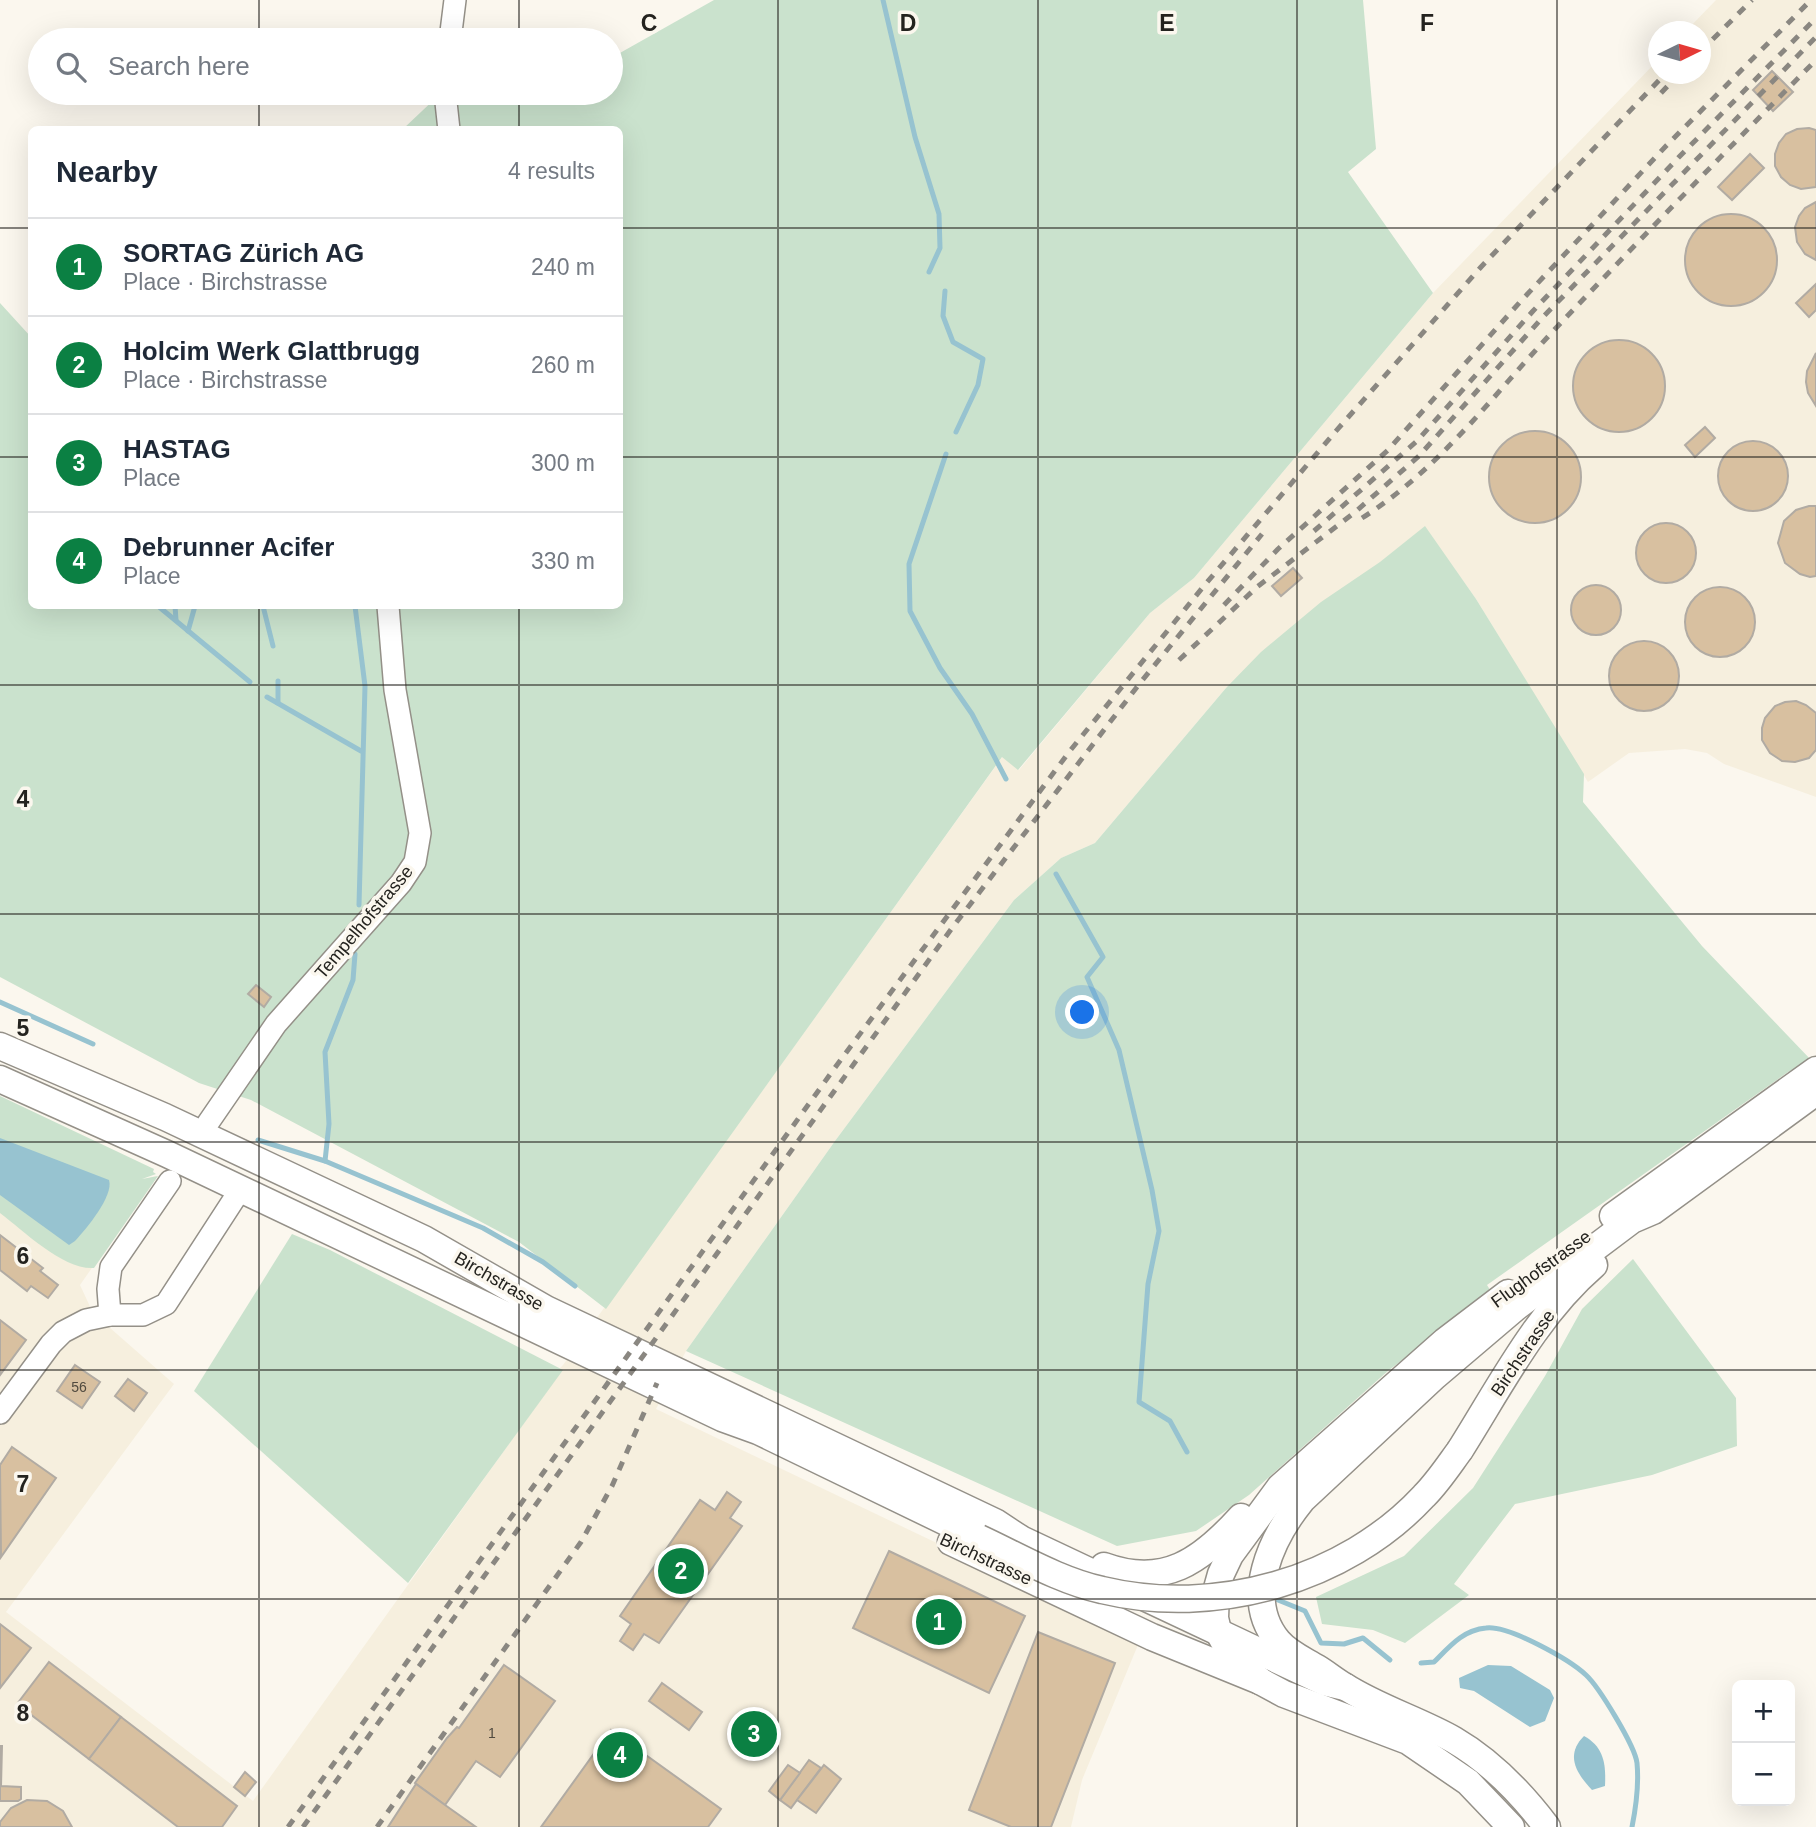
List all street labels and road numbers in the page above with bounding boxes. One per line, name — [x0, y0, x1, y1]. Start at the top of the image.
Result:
street label: Tempelhofstrasse — [311, 862, 417, 982]
street label: Flughofstrasse — [1487, 1226, 1595, 1312]
street label: Birchstrasse — [451, 1248, 547, 1314]
street label: Birchstrasse — [1487, 1306, 1559, 1400]
street label: Birchstrasse — [937, 1529, 1035, 1589]

